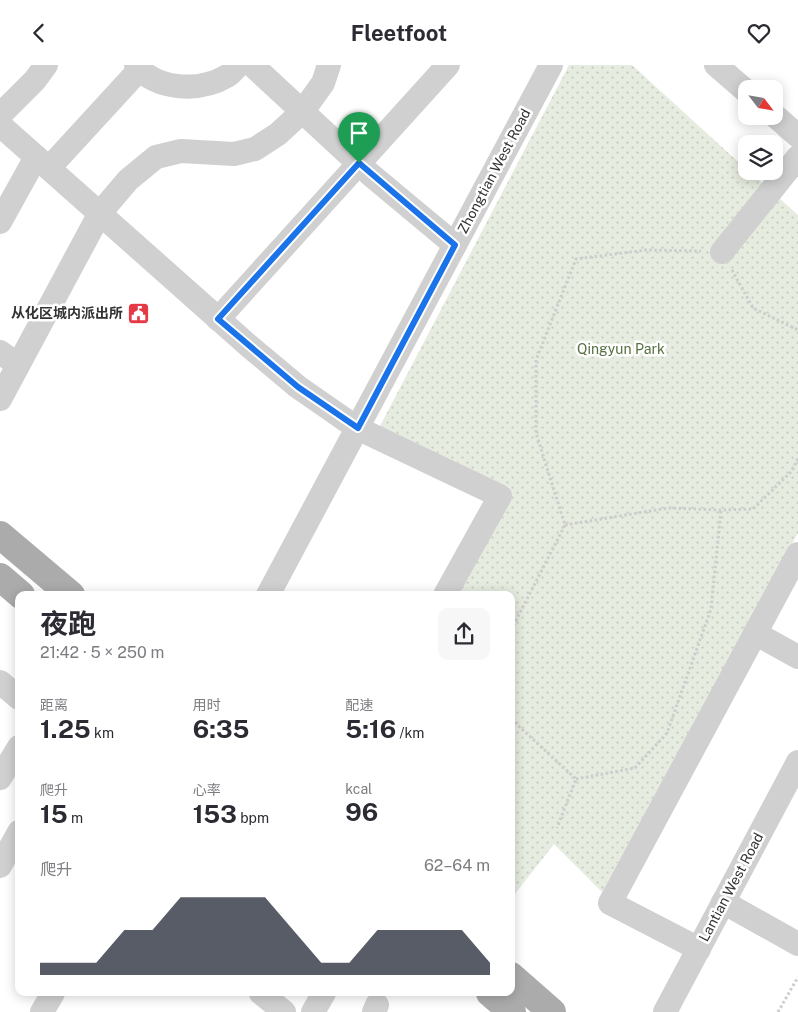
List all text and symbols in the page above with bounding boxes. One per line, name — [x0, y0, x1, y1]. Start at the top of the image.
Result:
icon: back — [25, 19, 53, 47]
icon: heart — [745, 19, 773, 47]
text: Fleetfoot — [351, 20, 447, 46]
north arrow — [738, 80, 782, 125]
map controls — [738, 80, 783, 180]
street label: Zhongtian West Road — [454, 106, 534, 236]
pin — [338, 112, 380, 163]
icon: arrive — [345, 119, 373, 147]
button: layers — [738, 135, 783, 180]
public building icon: 从化区城内派出所 — [127, 301, 151, 325]
place label: 从化区城内派出所 — [11, 305, 123, 321]
park label: Qingyun Park — [577, 341, 665, 357]
text: 夜跑 — [40, 607, 96, 640]
button: share — [438, 608, 490, 660]
text: 21:42 · 5 × 250 m — [40, 643, 164, 662]
text: 距离 — [40, 697, 68, 713]
text: 用时 — [193, 697, 221, 713]
text: 配速 — [345, 697, 373, 713]
text: 1.25 — [40, 714, 91, 744]
text: 6:35 — [193, 714, 249, 744]
text: 5:16 — [345, 714, 396, 744]
text: km — [91, 725, 114, 741]
text: /km — [396, 725, 424, 741]
text: kcal — [345, 781, 372, 797]
text: 爬升 — [40, 782, 68, 798]
text: 心率 — [193, 782, 221, 798]
text: 96 — [345, 797, 378, 827]
text: 15 — [40, 799, 68, 829]
text: 153 — [193, 799, 237, 829]
text: m — [68, 810, 83, 826]
text: bpm — [237, 810, 269, 826]
street label: Lantian West Road — [696, 830, 766, 944]
text: 62–64 m — [424, 856, 490, 875]
text: 爬升 — [40, 860, 72, 879]

